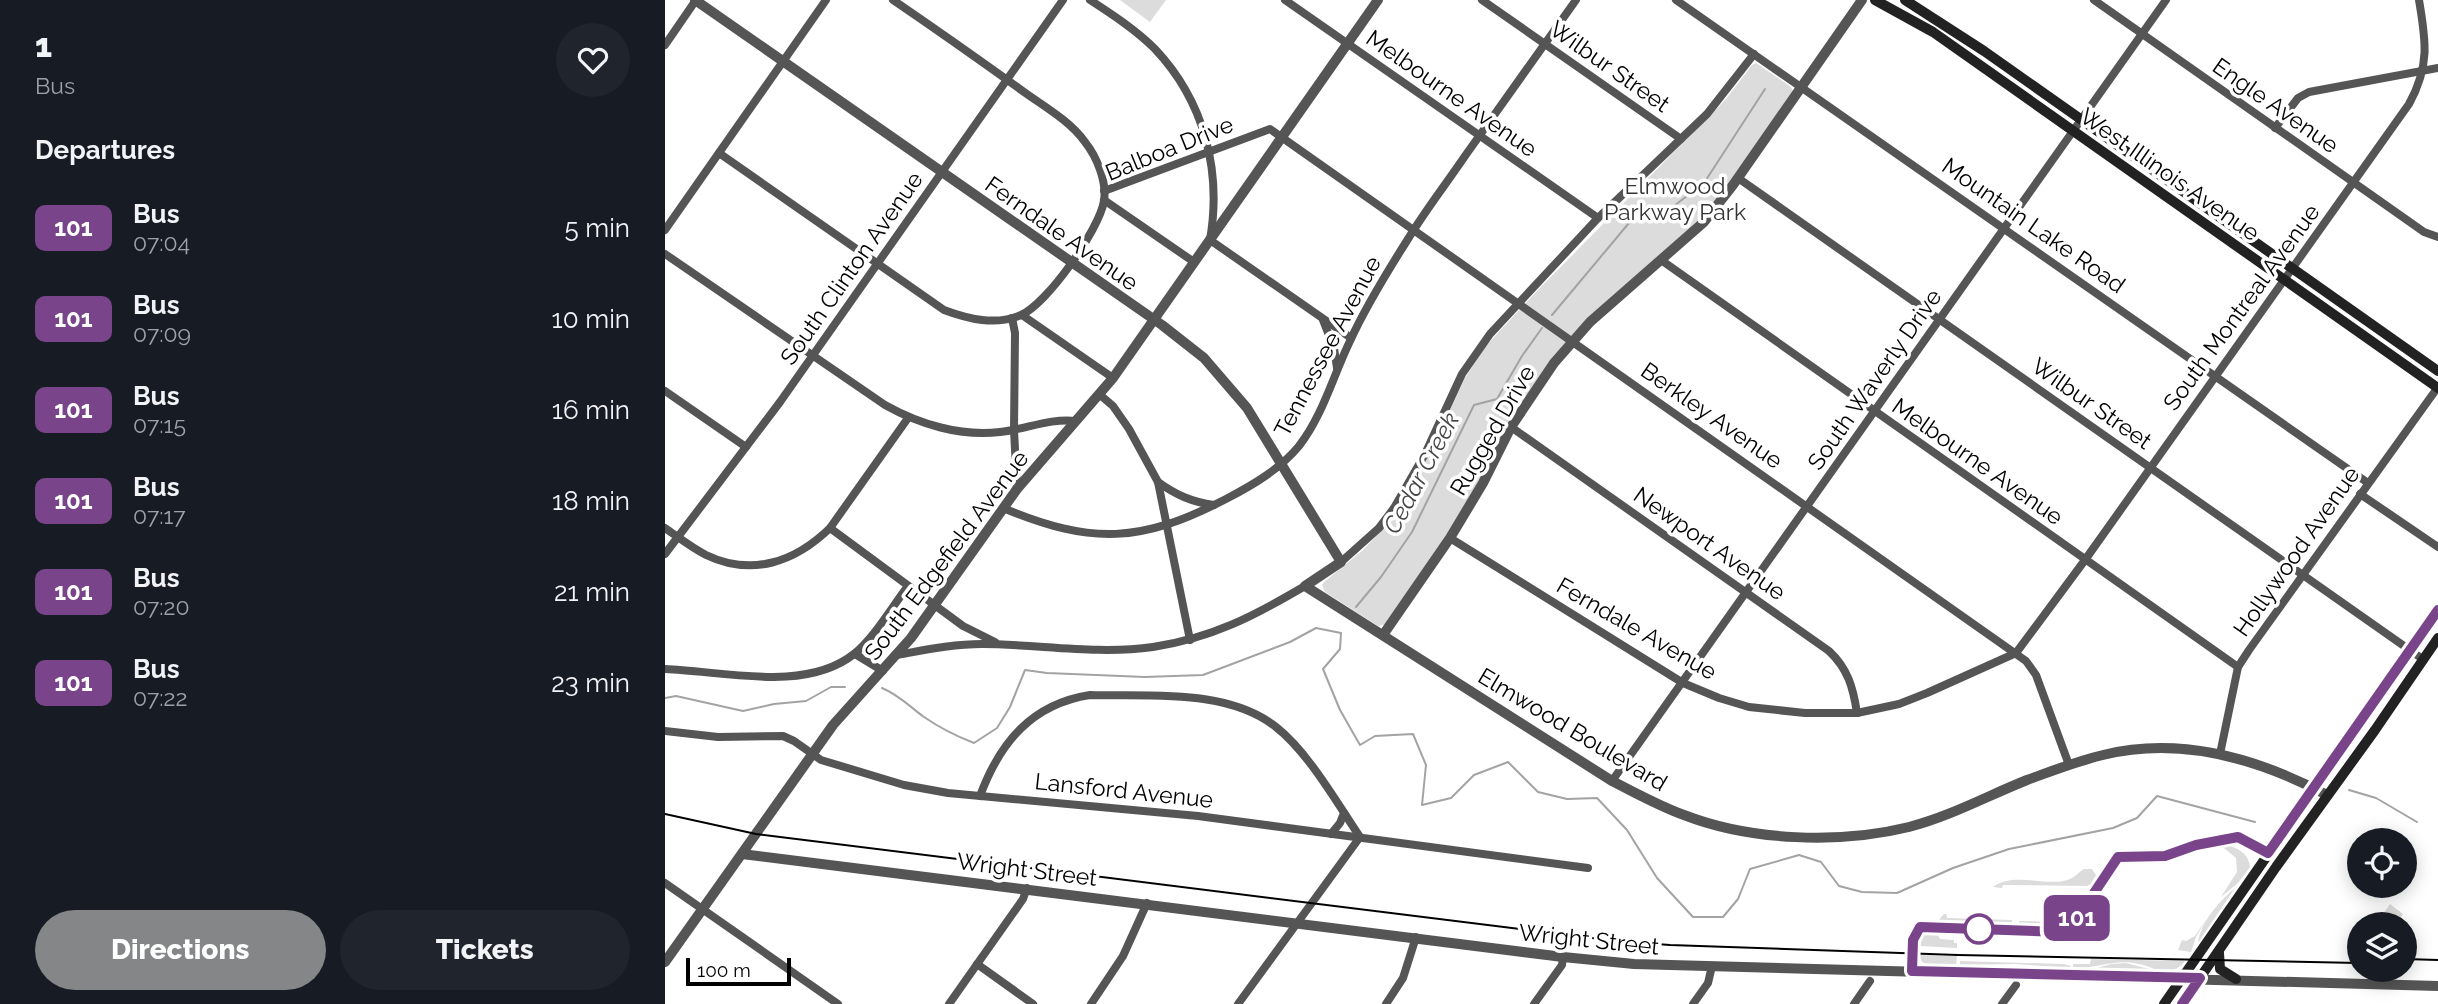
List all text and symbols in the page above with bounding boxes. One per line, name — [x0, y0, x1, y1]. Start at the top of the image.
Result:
street label: Wilbur Street — [1545, 15, 1675, 117]
button: heart — [556, 23, 630, 97]
street label: Melbourne Avenue — [1361, 24, 1543, 162]
text: 1 — [35, 26, 52, 65]
street label: Engle Avenue — [2208, 52, 2344, 158]
text: Bus — [35, 72, 75, 99]
street label: West Illinois Avenue — [2075, 102, 2265, 246]
street label: Balboa Drive — [1101, 110, 1237, 186]
text: Departures — [35, 135, 175, 165]
street label: Mountain Lake Road — [1937, 152, 2131, 298]
street label: South Clinton Avenue — [774, 166, 928, 370]
street label: Ferndale Avenue — [980, 170, 1144, 296]
park label: Elmwood Parkway Park — [1604, 172, 1746, 225]
text: Bus — [133, 199, 180, 229]
street label: South Montreal Avenue — [2157, 199, 2325, 415]
text: 101 — [54, 213, 93, 242]
text: 5 min — [564, 213, 630, 243]
text: 07:04 — [133, 229, 190, 256]
street label: Tennessee Avenue — [1268, 251, 1386, 441]
street label: South Waverly Drive — [1801, 283, 1947, 475]
text: Bus — [133, 290, 180, 320]
text: 101 — [54, 304, 93, 333]
text: 10 min — [552, 304, 630, 334]
text: 07:09 — [133, 320, 191, 347]
street label: Wilbur Street — [2027, 352, 2157, 454]
street label: Berkley Avenue — [1636, 356, 1788, 474]
street label: Rugged Drive — [1444, 360, 1540, 500]
text: Bus — [133, 381, 180, 411]
street label: Melbourne Avenue — [1887, 392, 2069, 530]
text: 101 — [54, 395, 93, 424]
text: 16 min — [552, 395, 630, 425]
water label: Cedar Creek — [1377, 407, 1465, 539]
text: 07:15 — [133, 411, 186, 438]
street label: South Edgefield Avenue — [858, 445, 1034, 665]
street label: Hollywood Avenue — [2227, 461, 2365, 641]
text: Bus — [133, 472, 180, 502]
street label: Newport Avenue — [1629, 481, 1791, 605]
text: 101 — [54, 486, 93, 515]
text: 18 min — [552, 486, 630, 516]
text: 07:17 — [133, 502, 186, 529]
text: Bus — [133, 563, 180, 593]
street label: Ferndale Avenue — [1552, 571, 1722, 685]
text: 101 — [54, 577, 93, 606]
text: 21 min — [554, 577, 630, 607]
text: 07:20 — [133, 593, 190, 620]
text: Bus — [133, 654, 180, 684]
street label: Elmwood Boulevard — [1474, 662, 1672, 796]
text: 101 — [54, 668, 93, 697]
text: 23 min — [551, 668, 630, 698]
text: 07:22 — [133, 684, 188, 711]
street label: Lansford Avenue — [1033, 767, 1215, 813]
map controls — [2347, 828, 2417, 982]
button: locate — [2347, 828, 2417, 898]
street label: Wright Street — [955, 847, 1099, 891]
line badge: 101 — [2037, 895, 2117, 941]
text: 101 — [2058, 903, 2096, 932]
button: Directions — [35, 910, 326, 990]
button: Tickets — [340, 910, 630, 990]
button: layers — [2347, 912, 2417, 982]
unlabelled marker — [1964, 914, 1994, 944]
street label: Wright Street — [1517, 918, 1661, 960]
scale bar — [686, 955, 791, 987]
text: 100 m — [697, 959, 751, 981]

